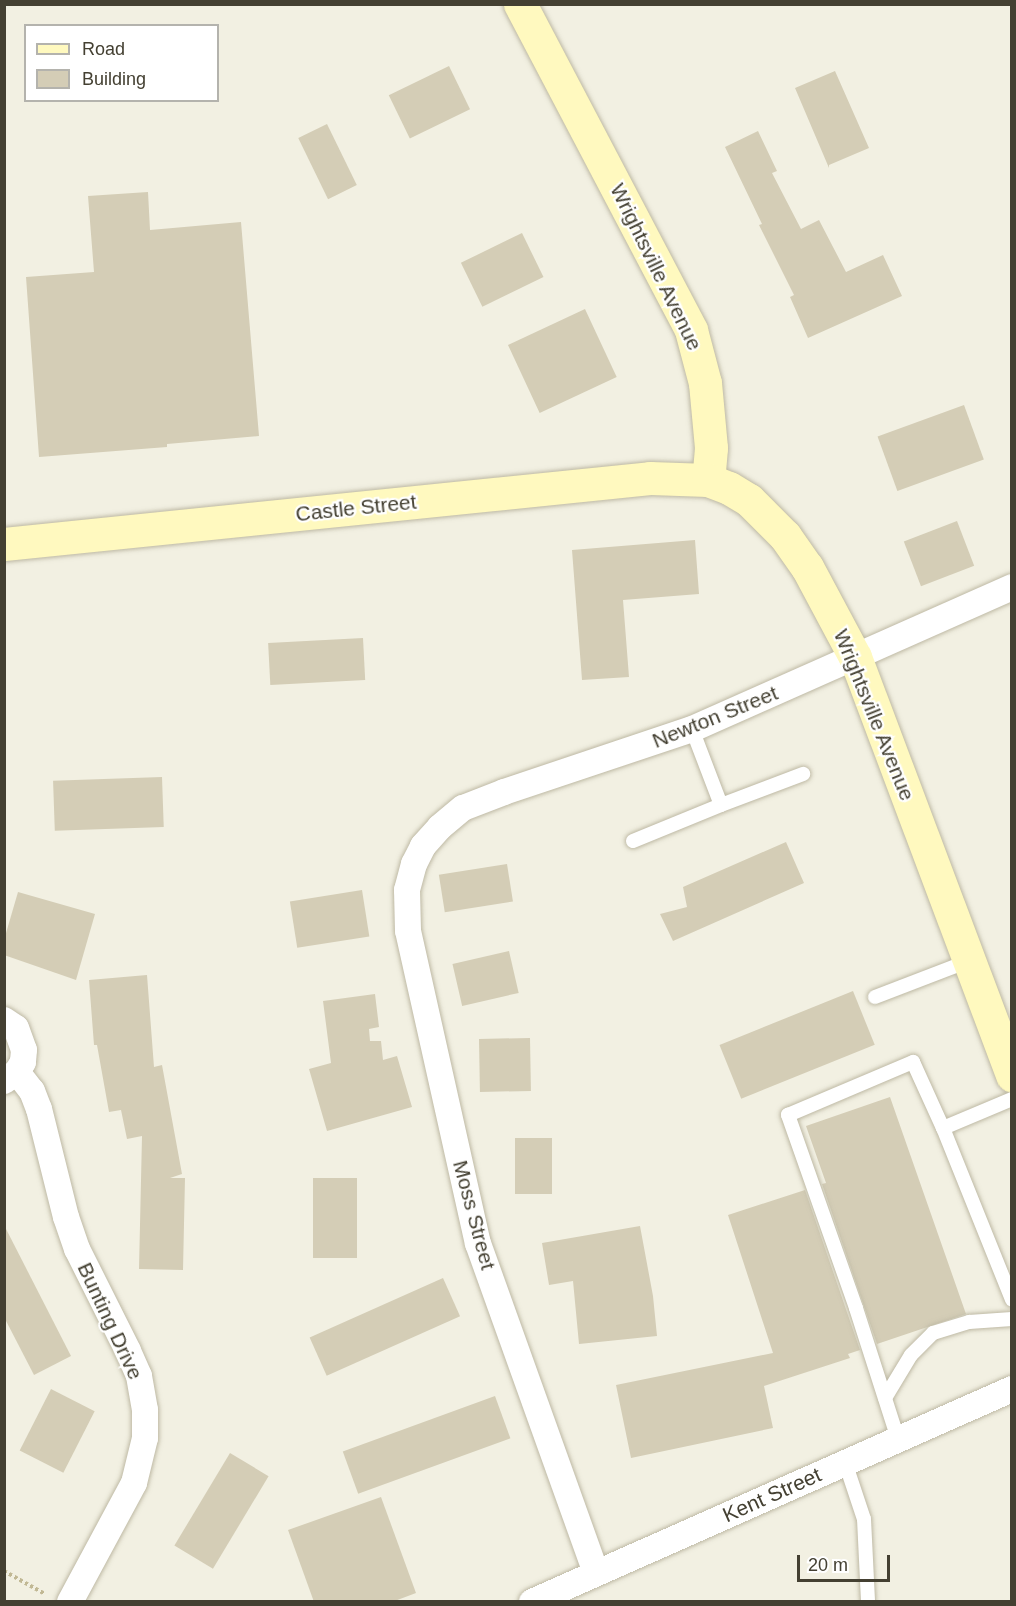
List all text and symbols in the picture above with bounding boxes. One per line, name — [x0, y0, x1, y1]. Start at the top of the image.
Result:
legend — [24, 24, 219, 102]
text: Road — [82, 39, 125, 59]
text: Building — [82, 69, 146, 89]
street label: Wrightsville Avenue — [604, 179, 708, 355]
street label: Castle Street — [294, 489, 418, 527]
street label: Wrightsville Avenue — [828, 625, 920, 805]
street label: Newton Street — [649, 680, 781, 754]
street label: Moss Street — [447, 1158, 501, 1272]
street label: Bunting Drive — [72, 1259, 148, 1383]
street label: Kent Street — [719, 1462, 825, 1528]
scale bar — [800, 1543, 893, 1581]
text: 20 m — [808, 1555, 848, 1575]

